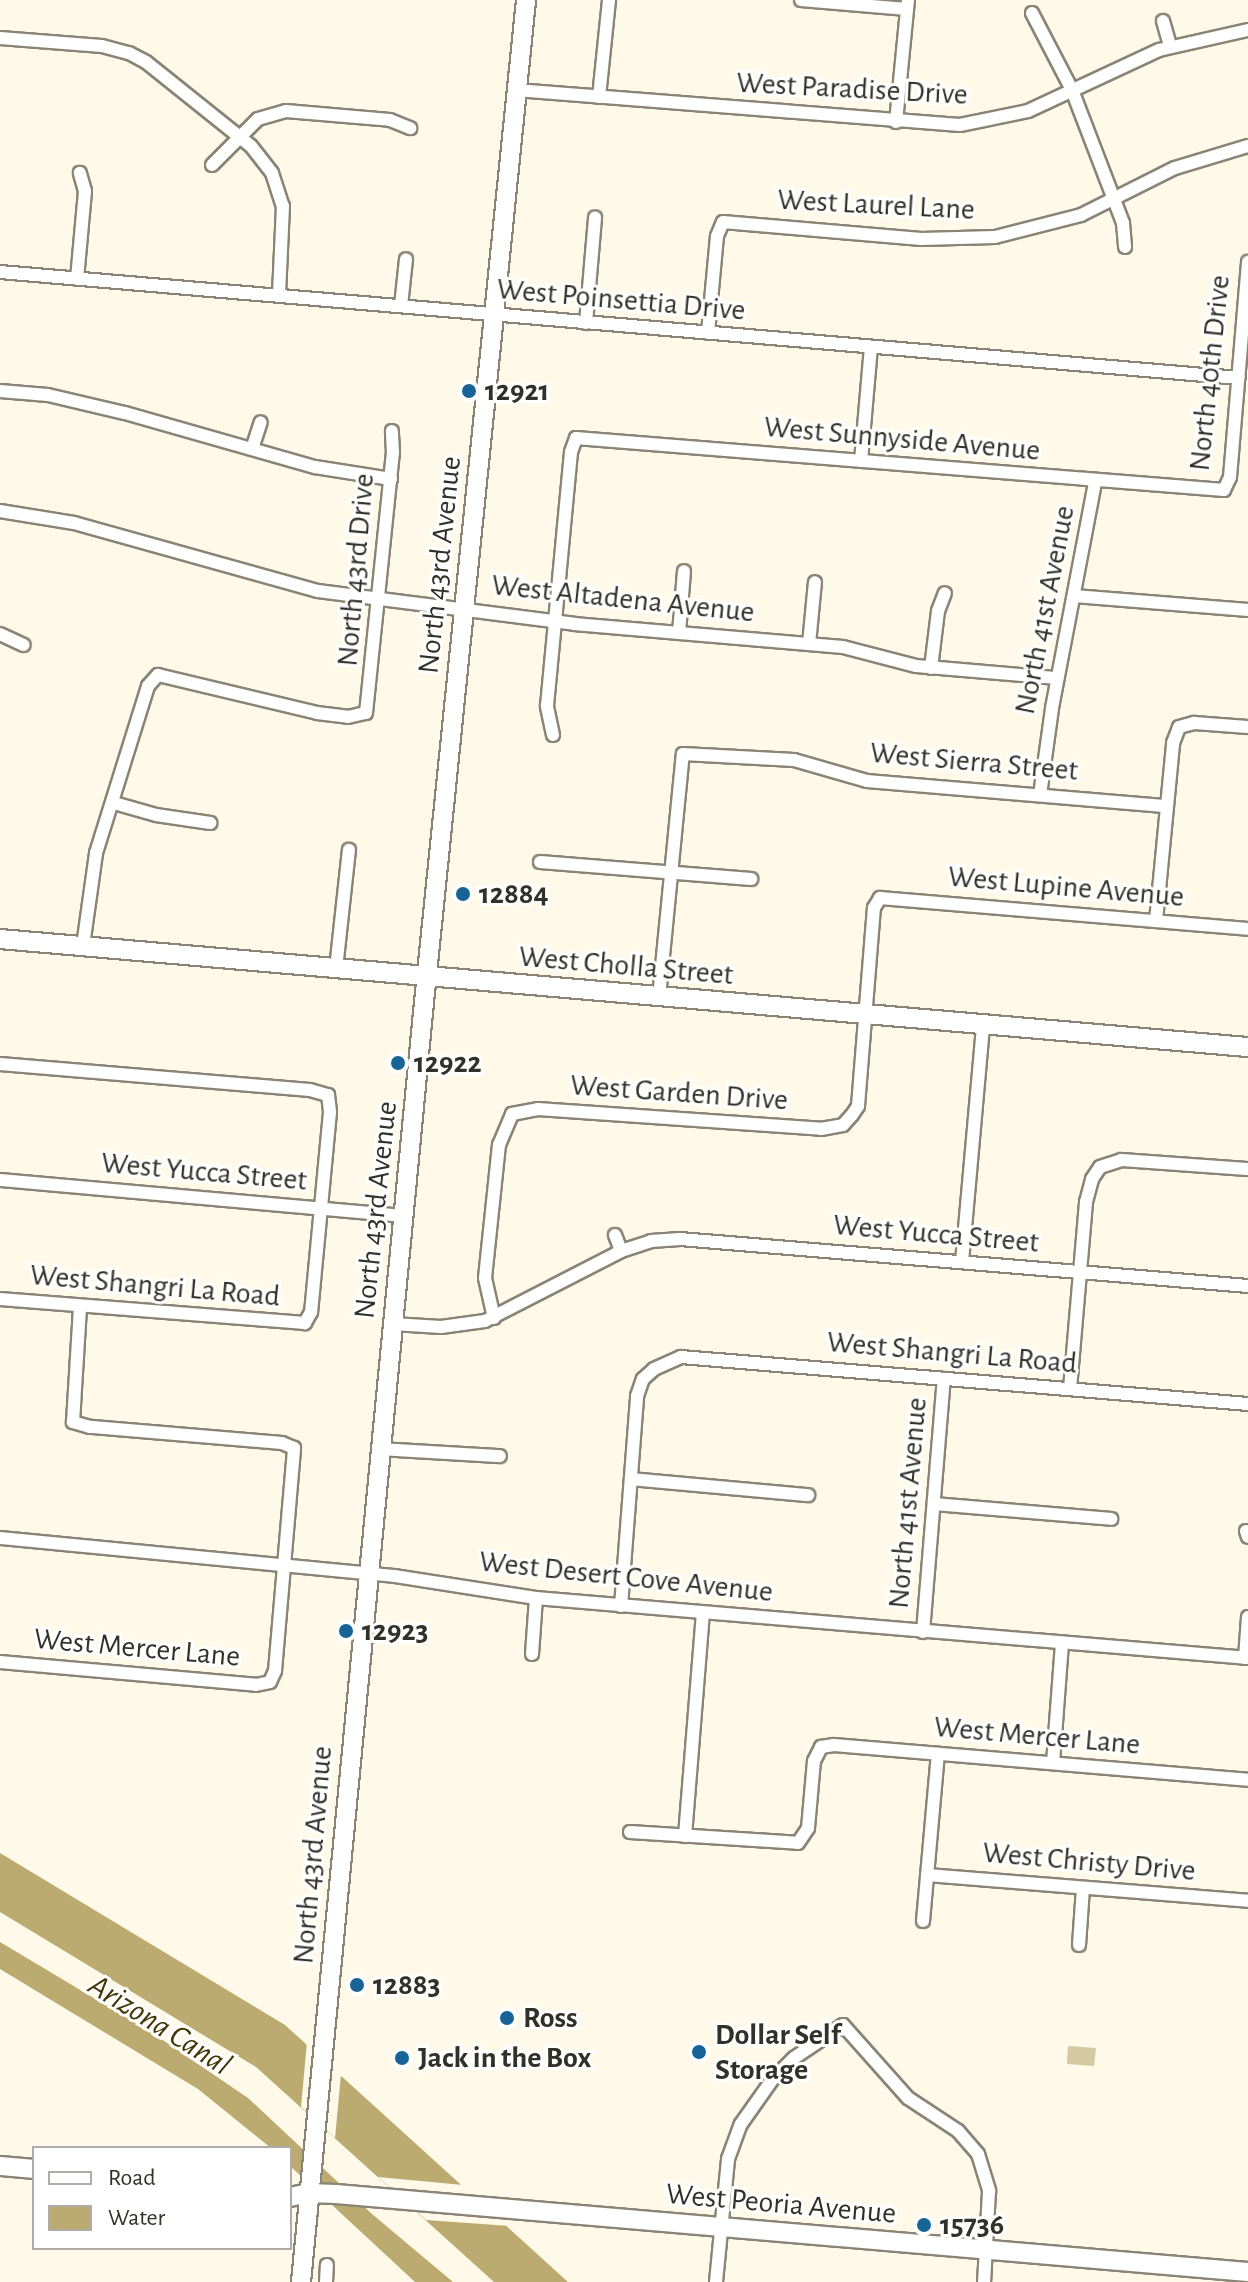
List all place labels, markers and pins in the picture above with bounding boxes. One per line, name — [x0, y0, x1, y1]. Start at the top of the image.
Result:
place label: 12921 — [485, 373, 549, 409]
marker: 12921 — [460, 382, 478, 400]
place label: 12884 — [479, 876, 549, 912]
marker: 12884 — [454, 885, 472, 903]
place label: 12922 — [414, 1045, 482, 1081]
marker: 12922 — [389, 1054, 407, 1072]
place label: 12923 — [362, 1613, 428, 1649]
marker: 12923 — [337, 1622, 355, 1640]
place label: 12883 — [373, 1967, 440, 2003]
marker: 12883 — [348, 1976, 366, 1994]
place label: Ross — [523, 2000, 578, 2036]
marker: Ross — [498, 2009, 516, 2027]
place label: Dollar Self Storage — [715, 2017, 841, 2088]
place label: Jack in the Box — [418, 2040, 591, 2076]
marker: Dollar Self Storage — [690, 2043, 708, 2061]
marker: Jack in the Box — [393, 2049, 411, 2067]
place label: 15736 — [940, 2207, 1004, 2243]
marker: 15736 — [915, 2216, 933, 2234]

